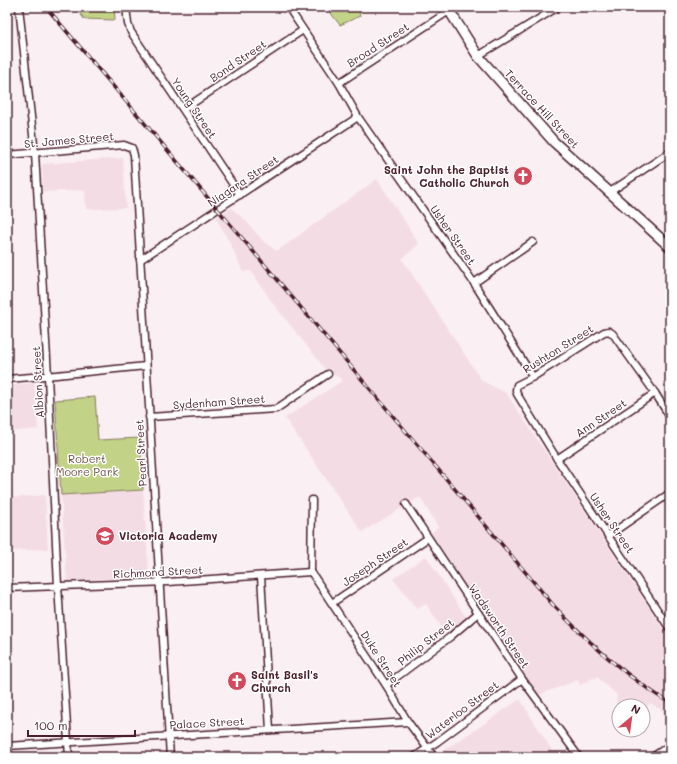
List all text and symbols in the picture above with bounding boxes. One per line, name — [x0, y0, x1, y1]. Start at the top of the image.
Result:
street label: Broad Street — [344, 19, 412, 70]
street label: Bond Street — [207, 36, 269, 85]
street label: Terrace Hill Street — [502, 66, 583, 152]
street label: Young Street — [168, 74, 220, 141]
street label: St. James Street — [23, 128, 115, 151]
street label: Niagara Street — [204, 151, 281, 210]
place label: Saint John the Baptist Catholic Church — [384, 162, 509, 190]
church icon: Saint John the Baptist Catholic Church — [512, 165, 534, 187]
street label: Usher Street — [427, 202, 480, 268]
street label: Rushton Street — [520, 321, 596, 376]
street label: Albion Street — [28, 346, 47, 418]
street label: Sydenham Street — [172, 391, 266, 412]
street label: Ann Street — [572, 395, 629, 440]
street label: Pearl Street — [131, 419, 150, 487]
park label: Robert Moore Park — [56, 451, 118, 479]
street label: Usher Street — [587, 490, 638, 556]
school or university icon: Victoria Academy — [94, 525, 116, 547]
place label: Victoria Academy — [119, 528, 218, 543]
street label: Joseph Street — [339, 534, 411, 589]
street label: Richmond Street — [113, 562, 203, 581]
street label: Wadsworth Street — [466, 580, 533, 671]
street label: Philip Street — [394, 615, 457, 668]
street label: Duke Street — [357, 627, 405, 690]
place label: Saint Basil's Church — [251, 667, 319, 695]
church icon: Saint Basil's Church — [226, 670, 248, 692]
street label: Waterloo Street — [422, 677, 501, 742]
north arrow — [611, 698, 651, 738]
text: N — [629, 700, 643, 717]
scale bar — [28, 712, 135, 738]
street label: Palace Street — [169, 713, 245, 732]
text: 100 m — [34, 717, 68, 733]

